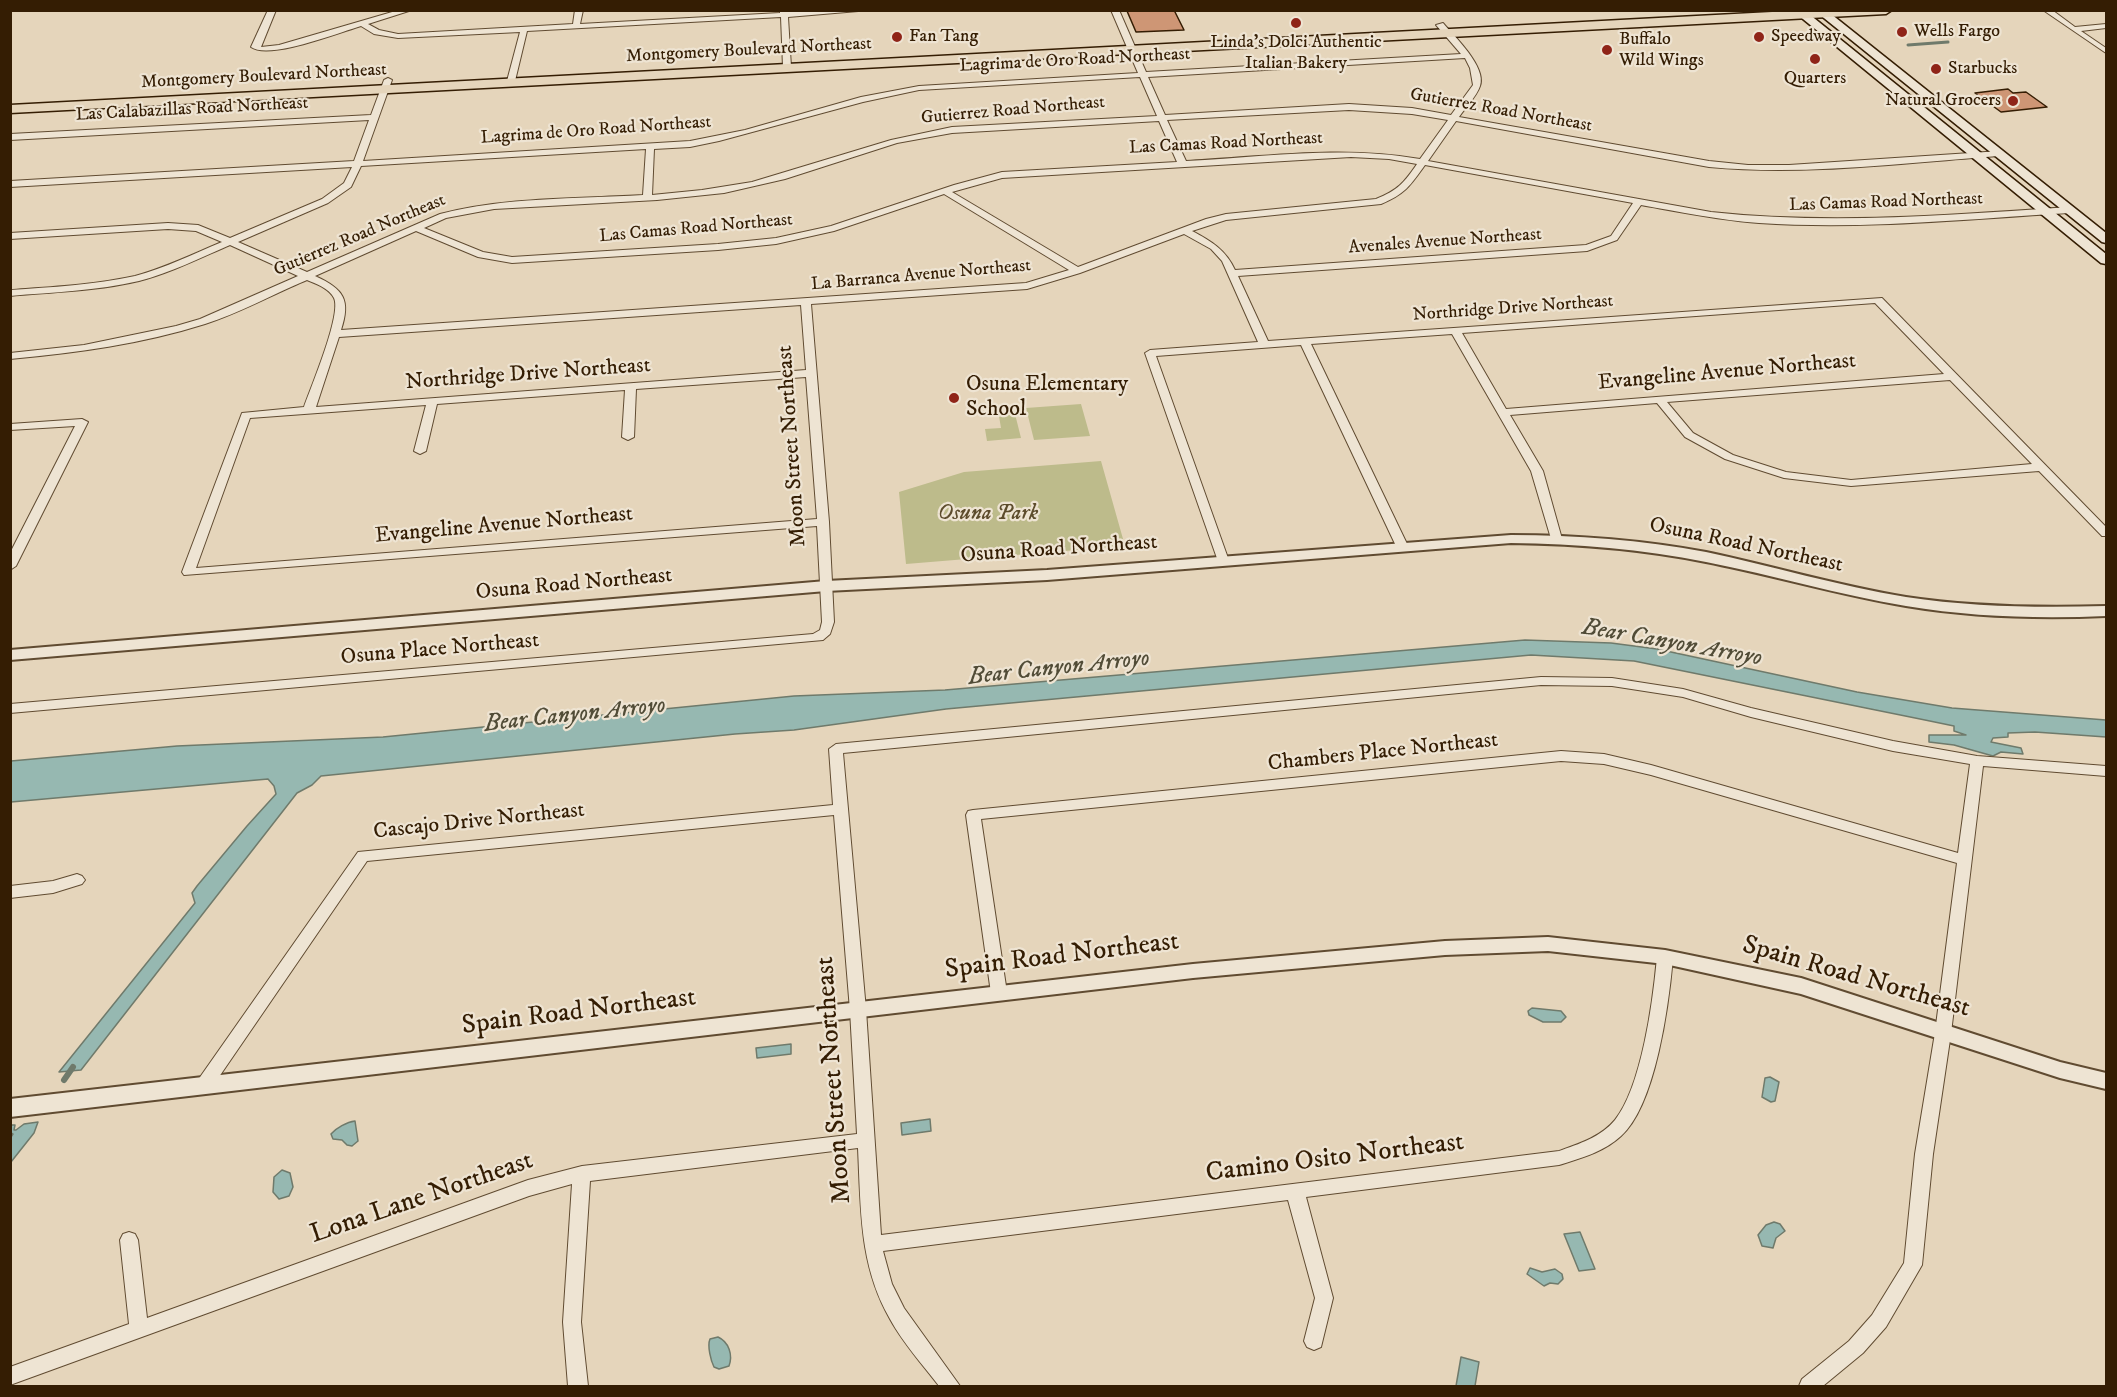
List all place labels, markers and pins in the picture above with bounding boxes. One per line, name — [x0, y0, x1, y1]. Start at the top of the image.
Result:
marker: Linda's Dolci Authentic Italian Bakery — [1289, 16, 1303, 30]
place label: Wells Fargo — [1914, 21, 2000, 43]
marker: Wells Fargo — [1895, 25, 1909, 39]
place label: Fan Tang — [909, 26, 978, 48]
place label: Speedway — [1771, 26, 1841, 48]
place label: Buffalo Wild Wings — [1619, 29, 1704, 72]
marker: Fan Tang — [890, 30, 904, 44]
marker: Speedway — [1752, 30, 1766, 44]
place label: Linda's Dolci Authentic Italian Bakery — [1210, 32, 1382, 74]
marker: Buffalo Wild Wings — [1600, 43, 1614, 57]
marker: Quarters — [1808, 52, 1822, 66]
place label: Starbucks — [1948, 58, 2017, 80]
marker: Starbucks — [1929, 62, 1943, 76]
place label: Quarters — [1784, 68, 1846, 90]
place label: Natural Grocers — [1885, 90, 2001, 112]
marker: Natural Grocers — [2006, 94, 2020, 108]
place label: Osuna Elementary School — [966, 372, 1128, 424]
marker: Osuna Elementary School — [947, 391, 961, 405]

